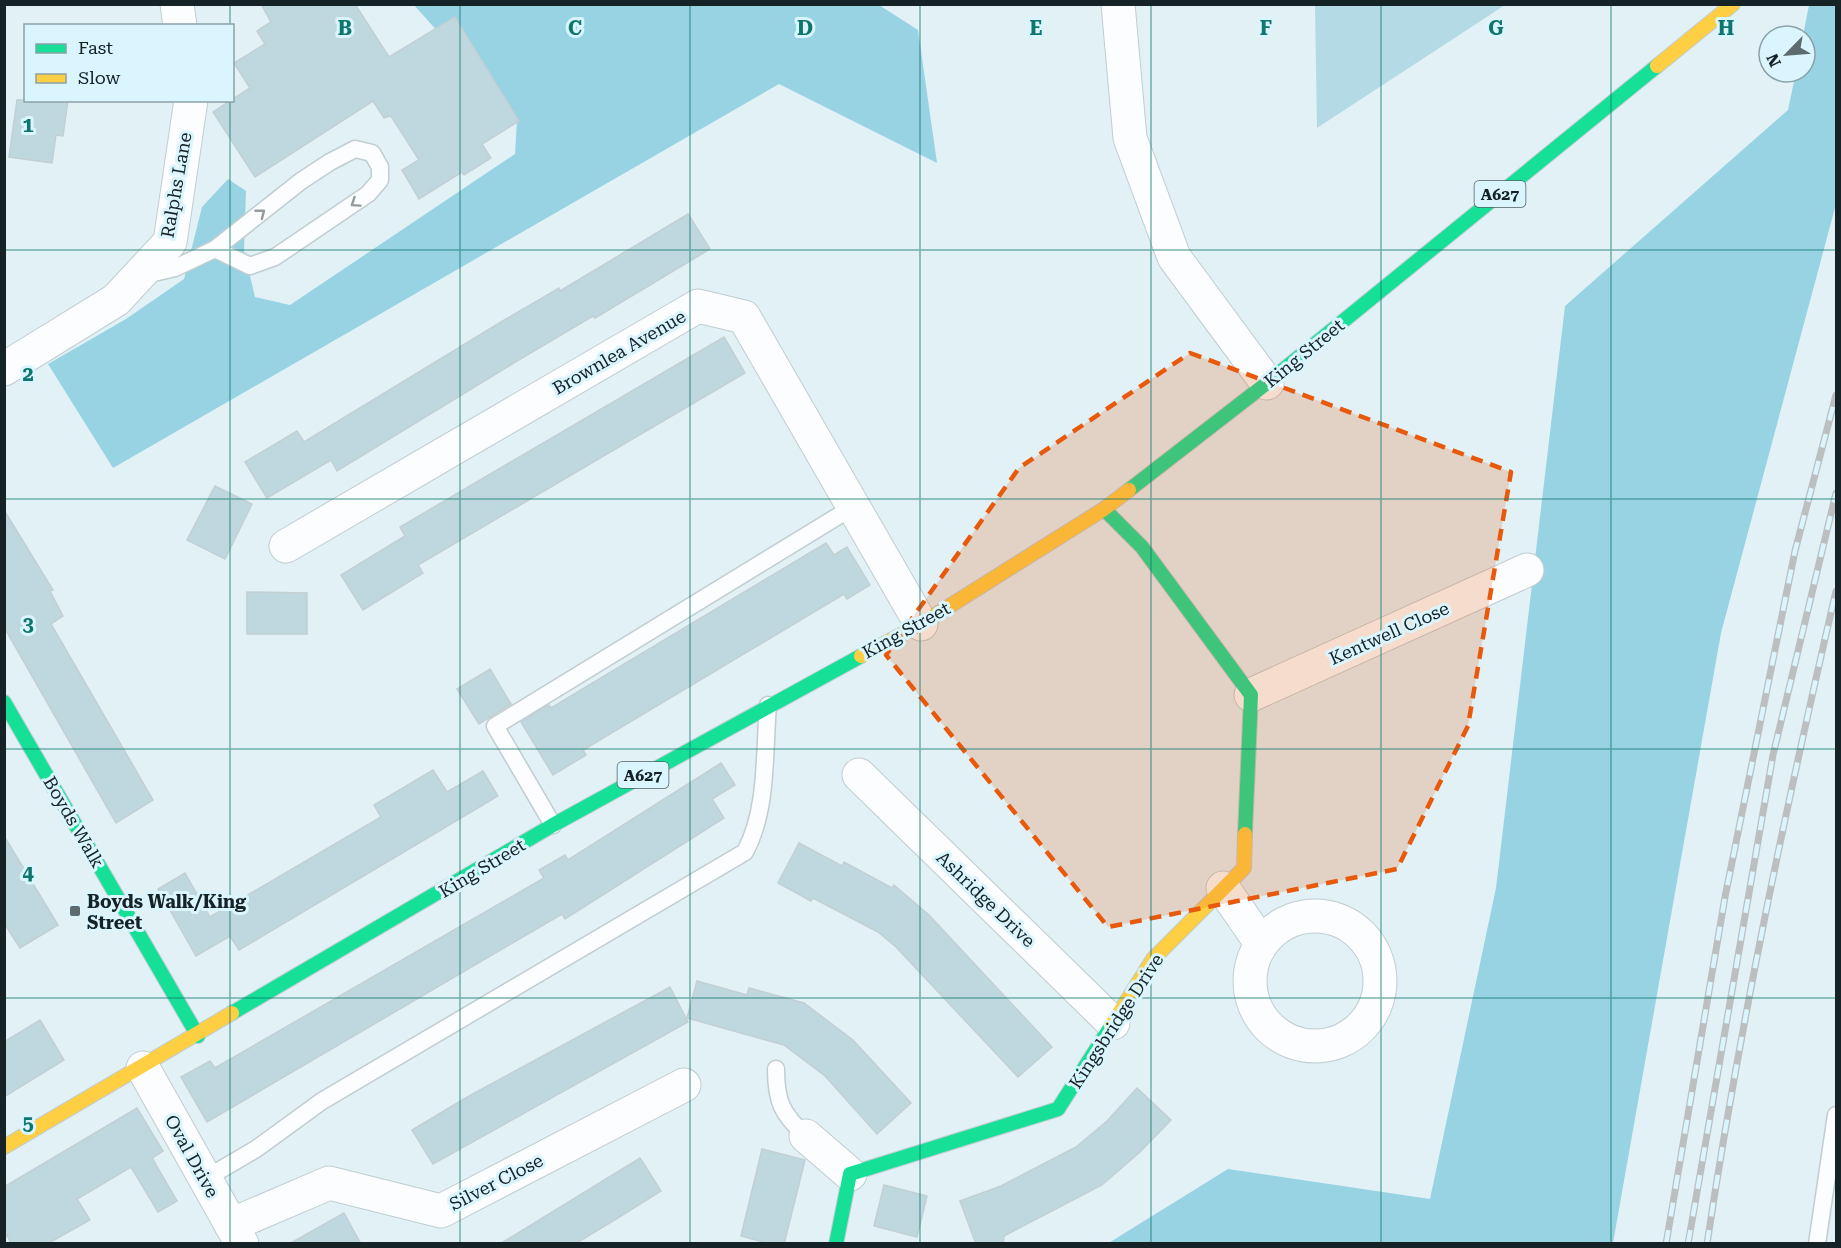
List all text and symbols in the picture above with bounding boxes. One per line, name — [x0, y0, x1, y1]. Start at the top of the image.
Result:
text: B — [338, 16, 352, 40]
text: C — [568, 16, 582, 40]
text: D — [797, 16, 813, 40]
text: E — [1030, 16, 1043, 40]
text: F — [1260, 16, 1272, 40]
text: G — [1488, 16, 1504, 40]
text: H — [1718, 16, 1734, 40]
legend — [24, 24, 234, 102]
north arrow — [1757, 24, 1817, 84]
text: Fast — [78, 37, 113, 58]
text: N — [1763, 51, 1785, 70]
text: Slow — [78, 67, 120, 88]
text: 1 — [22, 113, 34, 137]
street label: Ralphs Lane — [156, 131, 196, 239]
road number: A627 — [1474, 181, 1526, 207]
one-way arrow — [350, 196, 361, 207]
one-way arrow — [254, 209, 265, 220]
street label: Brownlea Avenue — [549, 305, 689, 399]
street label: King Street — [1260, 314, 1348, 392]
text: 2 — [22, 362, 34, 386]
street label: King Street — [859, 597, 954, 663]
street label: Kentwell Close — [1326, 597, 1452, 669]
text: 3 — [22, 612, 34, 636]
road number: A627 — [618, 762, 668, 788]
street label: Boyds Walk — [39, 773, 109, 871]
street label: King Street — [435, 834, 529, 902]
street label: Ashridge Drive — [932, 847, 1040, 951]
text: 4 — [22, 861, 34, 885]
place label: Boyds Walk/King Street — [87, 891, 247, 933]
marker: Boyds Walk/King Street — [68, 904, 82, 918]
street label: Kingsbridge Drive — [1065, 950, 1168, 1092]
text: 5 — [22, 1111, 34, 1135]
street label: Oval Drive — [161, 1111, 223, 1201]
street label: Silver Close — [446, 1149, 546, 1215]

